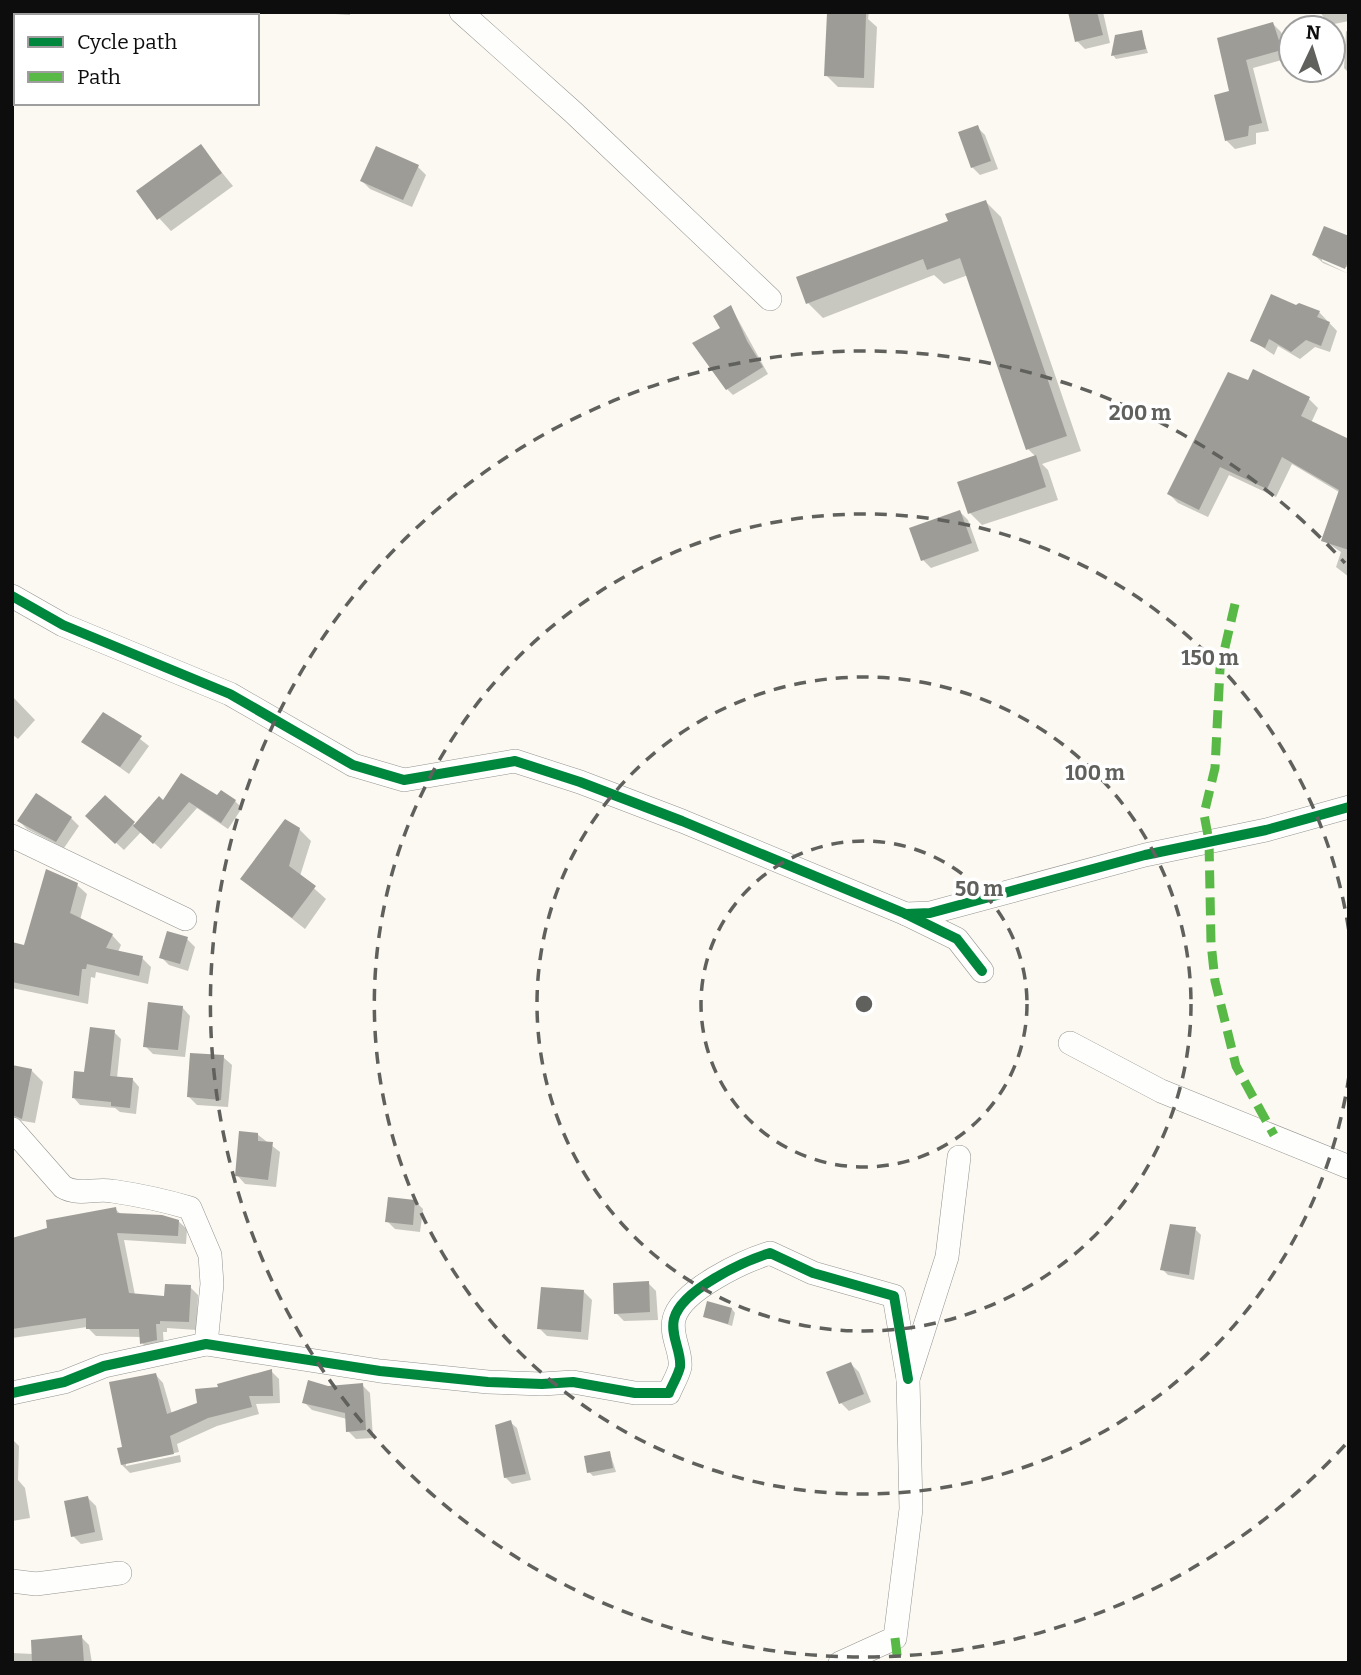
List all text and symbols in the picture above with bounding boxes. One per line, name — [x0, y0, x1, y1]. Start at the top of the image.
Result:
legend — [14, 14, 259, 105]
north arrow — [1277, 14, 1347, 84]
text: N — [1305, 21, 1322, 45]
text: Cycle path — [77, 29, 177, 55]
text: Path — [77, 64, 121, 90]
text: 200 m — [1109, 400, 1171, 426]
text: 150 m — [1181, 645, 1239, 671]
text: 100 m — [1065, 760, 1125, 786]
text: 50 m — [955, 876, 1003, 902]
centre of rings — [852, 992, 876, 1016]

